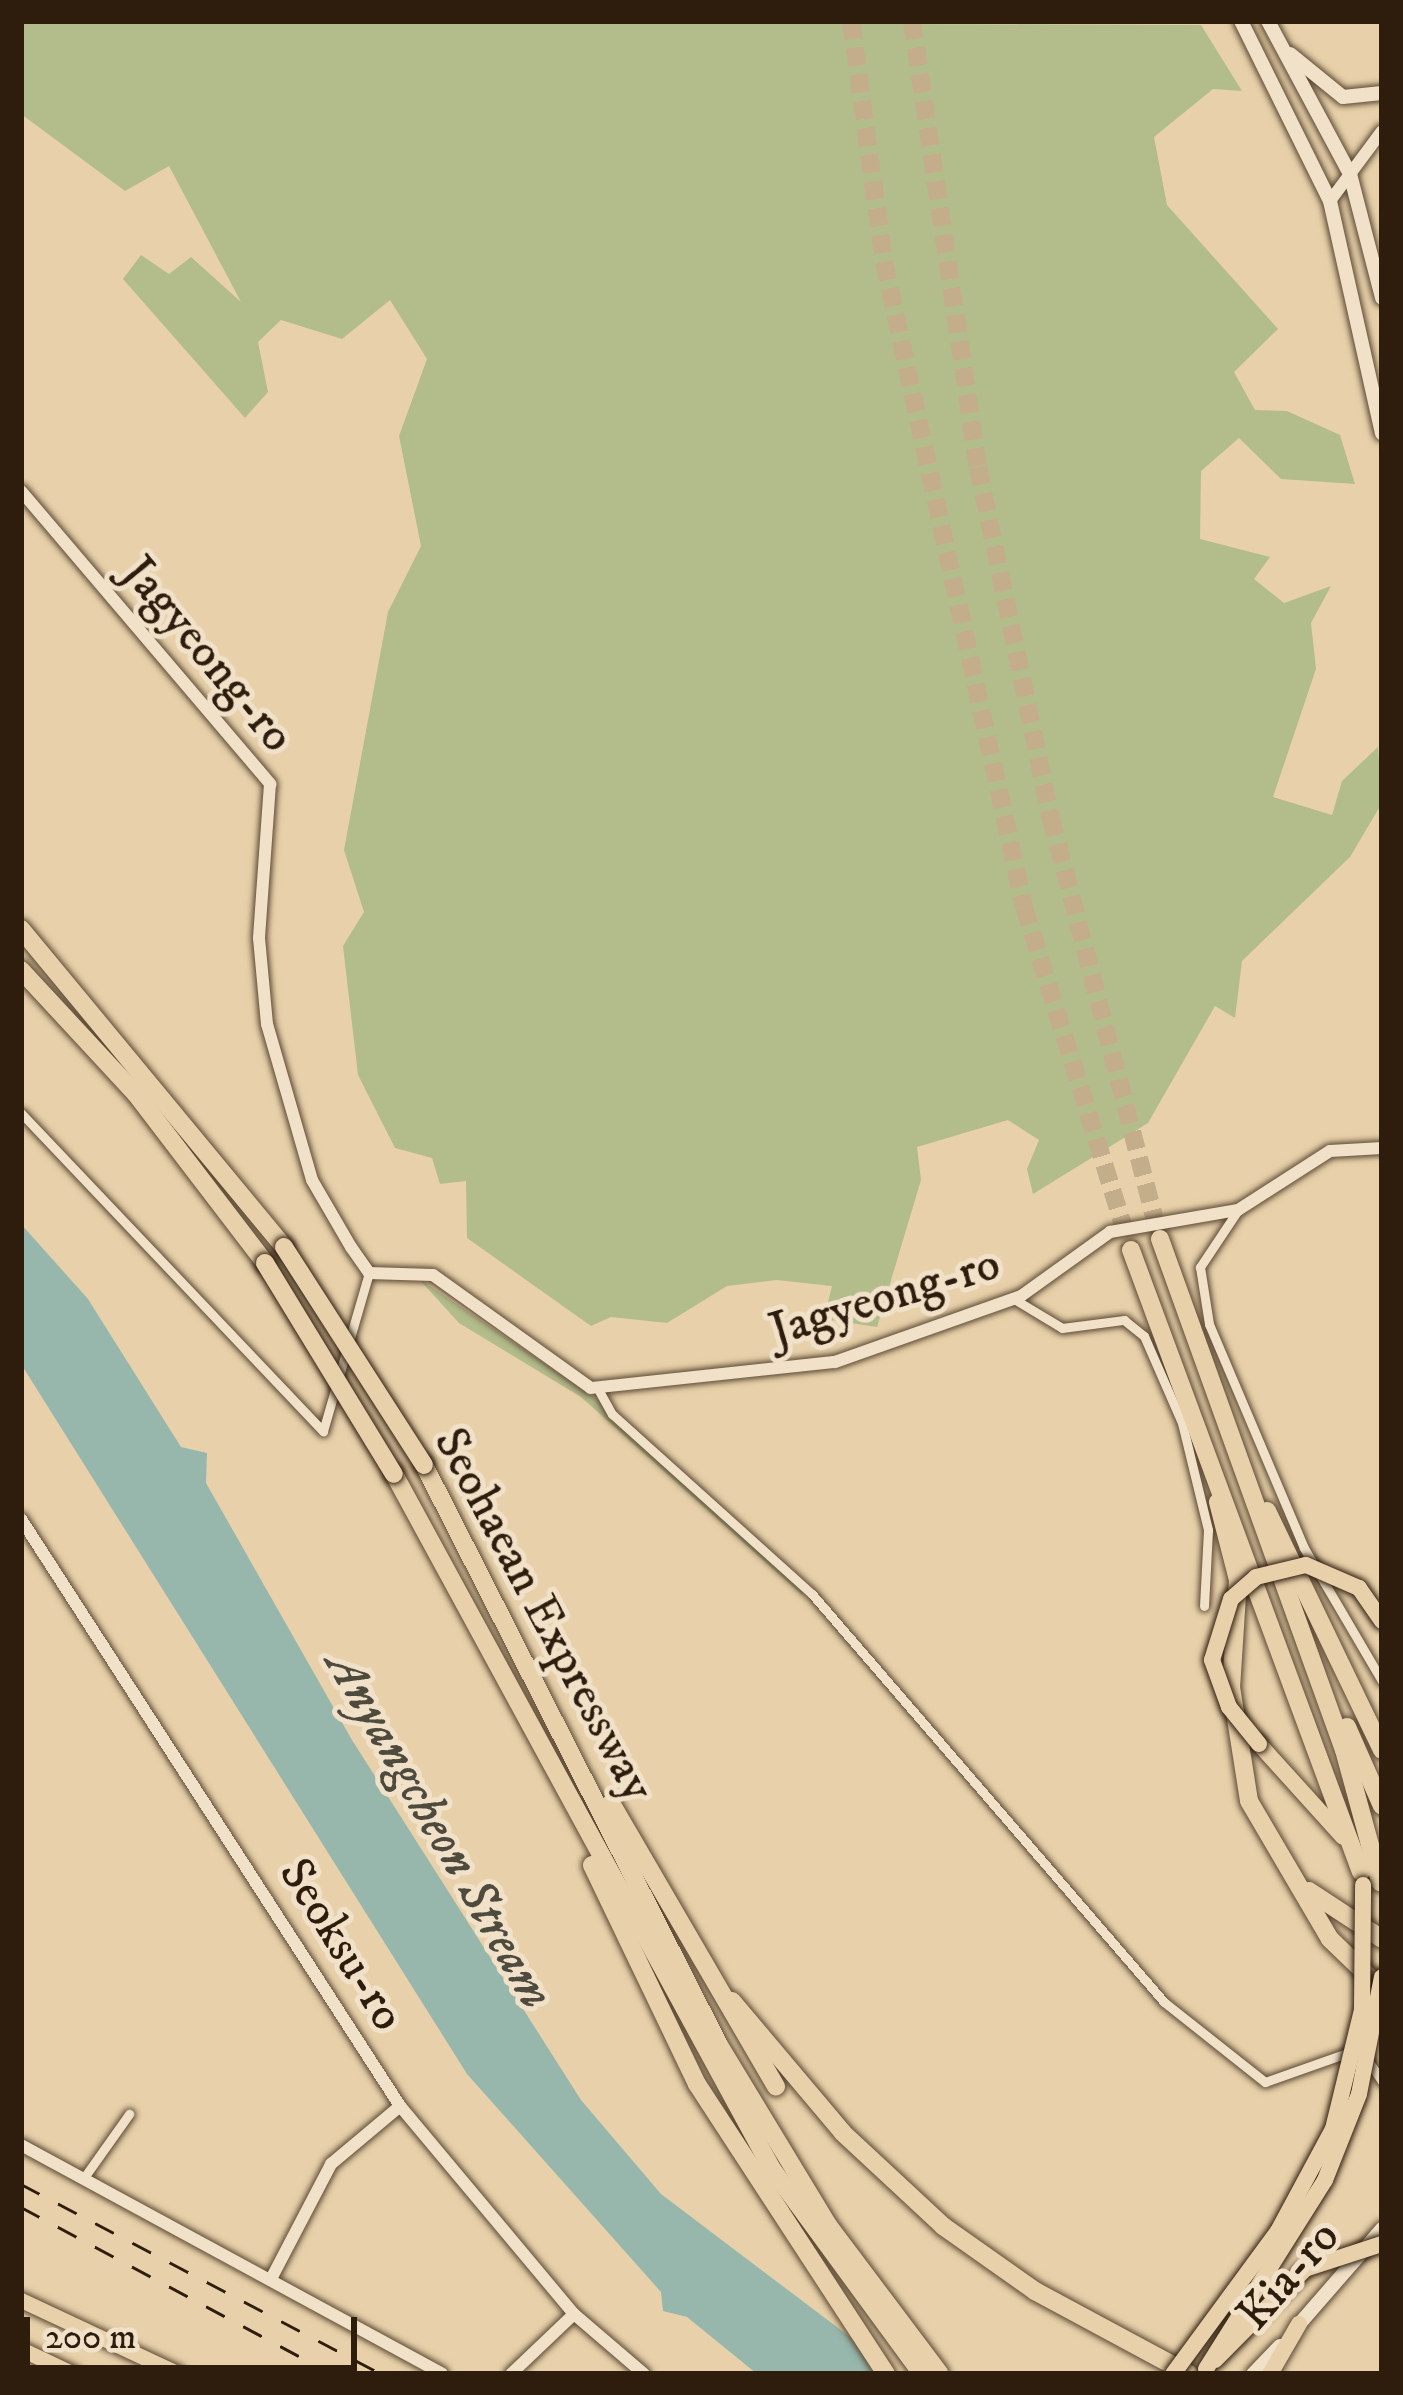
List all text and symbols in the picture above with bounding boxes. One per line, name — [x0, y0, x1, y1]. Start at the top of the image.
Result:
street label: Jagyeong-ro — [109, 545, 305, 765]
street label: Jagyeong-ro — [763, 1236, 1007, 1360]
street label: Seohaean Expressway — [420, 1419, 666, 1811]
water label: Anyangcheon Stream — [312, 1640, 566, 2020]
street label: Seoksu-ro — [266, 1848, 416, 2042]
street label: Kia-ro — [1226, 2209, 1352, 2343]
scale bar — [30, 2293, 363, 2367]
text: 200 m — [45, 2315, 136, 2360]

